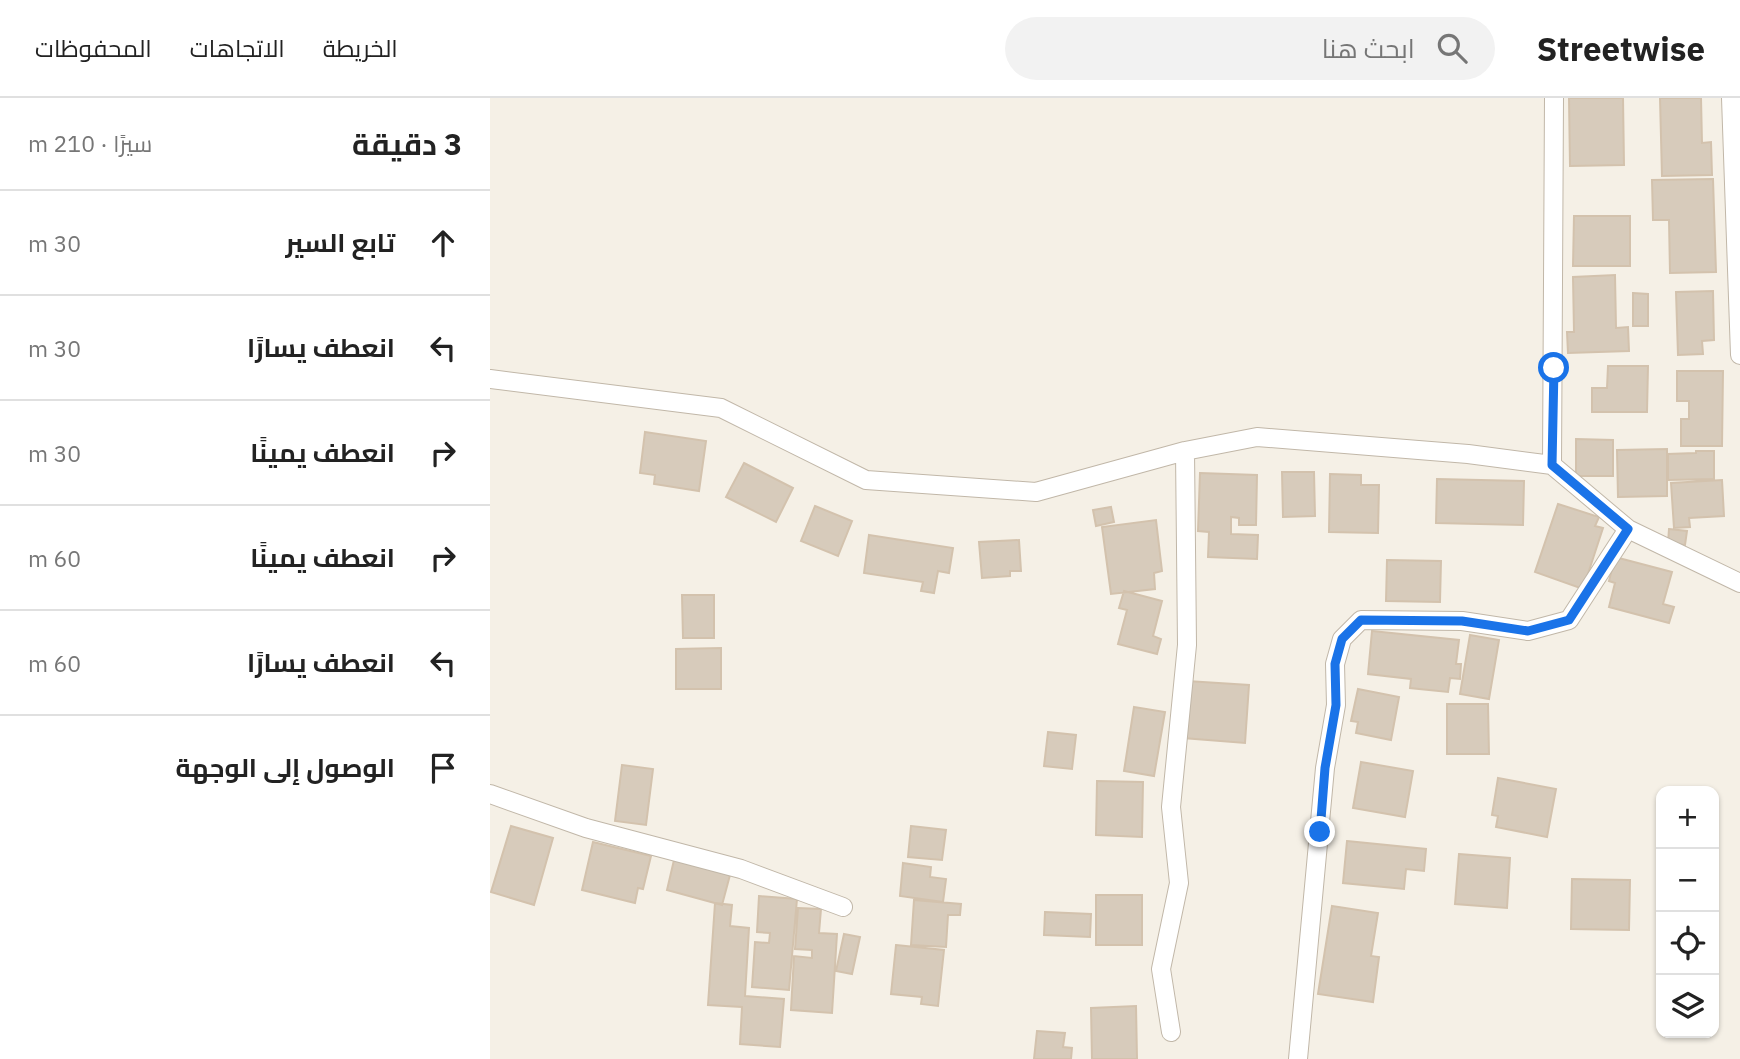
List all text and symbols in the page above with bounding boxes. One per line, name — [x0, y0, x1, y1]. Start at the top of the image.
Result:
search box — [1005, 17, 1495, 80]
text: Streetwise — [1537, 27, 1705, 70]
icon: search — [1433, 29, 1471, 67]
text: ابحث هنا — [1322, 31, 1415, 65]
text: المحفوظات — [35, 32, 152, 64]
text: الاتجاهات — [190, 32, 285, 64]
text: الخريطة — [323, 32, 398, 64]
text: 3 دقيقة — [352, 124, 462, 163]
text: سيرًا · 210 m — [28, 128, 152, 158]
icon: ahead — [424, 224, 462, 262]
text: تابع السير — [285, 225, 395, 259]
text: 30 m — [28, 228, 81, 258]
icon: left — [424, 329, 462, 367]
text: انعطف يسارًا — [247, 330, 395, 364]
text: 30 m — [28, 333, 81, 363]
route start — [1538, 352, 1569, 383]
icon: right — [424, 434, 462, 472]
text: انعطف يمينًا — [250, 435, 395, 469]
text: 30 m — [28, 438, 81, 468]
icon: right — [424, 539, 462, 577]
text: انعطف يمينًا — [250, 540, 395, 574]
text: 60 m — [28, 543, 81, 573]
icon: left — [424, 644, 462, 682]
text: انعطف يسارًا — [247, 645, 395, 679]
text: 60 m — [28, 648, 81, 678]
icon: arrive — [424, 749, 462, 787]
text: الوصول إلى الوجهة — [176, 750, 395, 784]
map controls — [1656, 786, 1719, 1038]
button: + — [1656, 786, 1719, 849]
route end — [1304, 816, 1335, 847]
button: − — [1656, 849, 1719, 912]
button: locate — [1656, 912, 1719, 975]
button: layers — [1656, 975, 1719, 1038]

